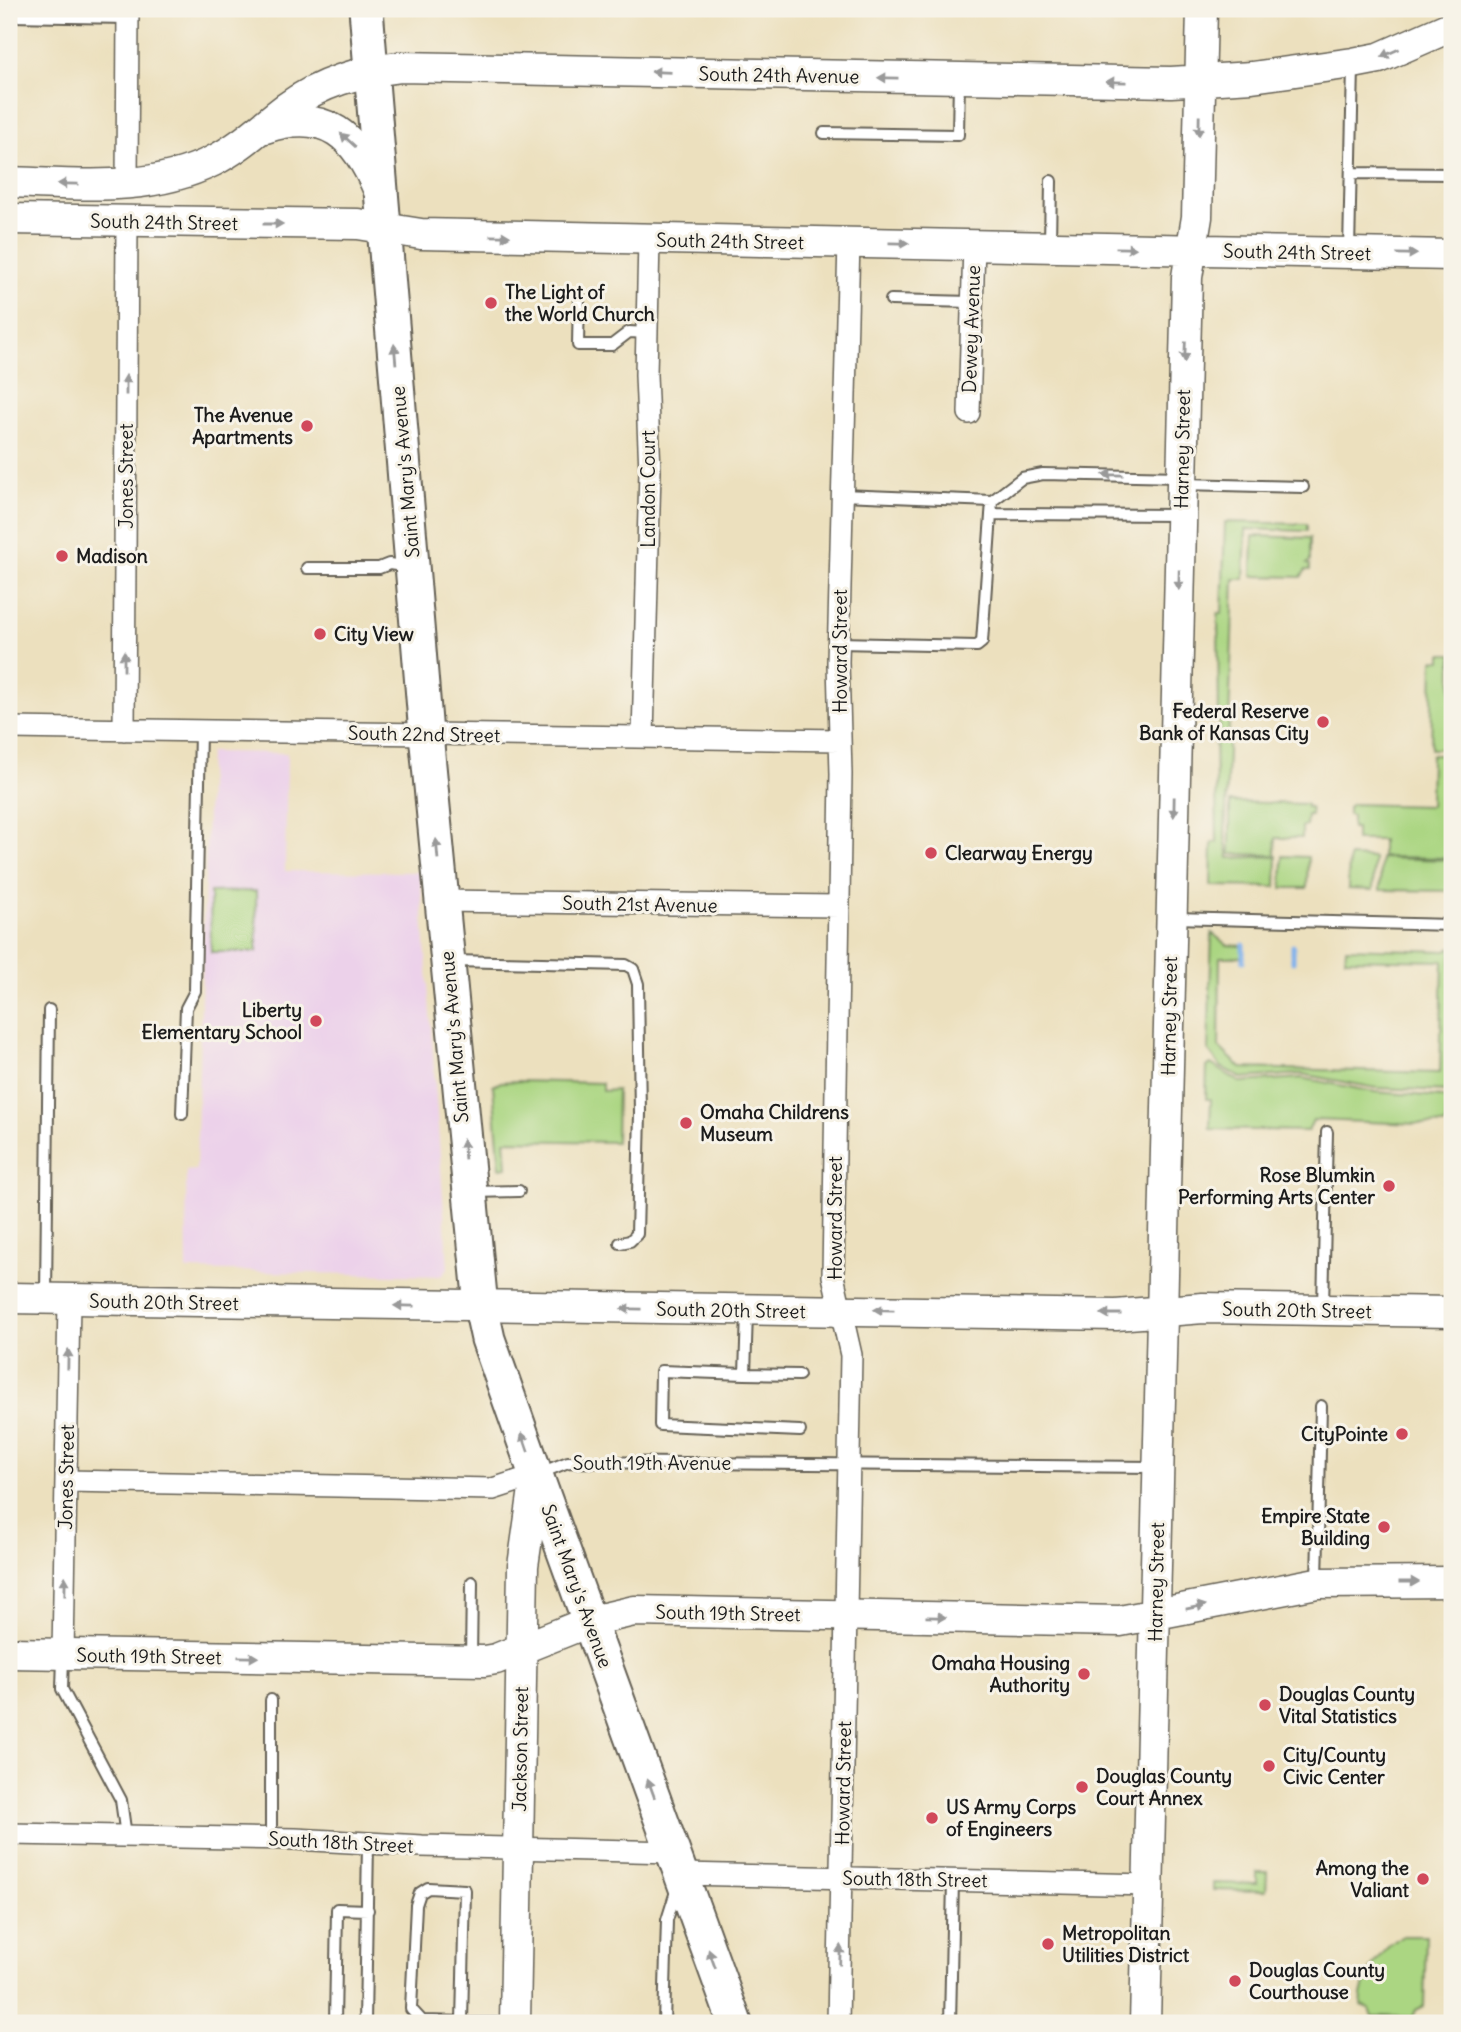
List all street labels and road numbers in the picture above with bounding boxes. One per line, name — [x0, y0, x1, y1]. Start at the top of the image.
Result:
street label: South 24th Avenue — [698, 62, 860, 88]
street label: South 24th Street — [90, 209, 238, 235]
street label: South 24th Street — [656, 228, 804, 254]
street label: South 24th Street — [1223, 239, 1371, 265]
street label: Dewey Avenue — [957, 265, 985, 393]
street label: Saint Mary's Avenue — [386, 385, 424, 559]
street label: Harney Street — [1169, 389, 1195, 509]
street label: Jones Street — [114, 423, 138, 529]
street label: Landon Court — [636, 430, 660, 548]
street label: Howard Street — [828, 589, 852, 713]
street label: South 22nd Street — [348, 721, 500, 747]
street label: South 21st Avenue — [562, 891, 718, 917]
street label: Saint Mary's Avenue — [435, 950, 473, 1124]
street label: Harney Street — [1156, 956, 1182, 1076]
street label: Howard Street — [823, 1156, 847, 1280]
street label: South 20th Street — [89, 1289, 239, 1315]
street label: South 20th Street — [656, 1297, 806, 1323]
street label: South 20th Street — [1222, 1297, 1372, 1323]
street label: Jones Street — [53, 1424, 79, 1530]
street label: South 19th Avenue — [573, 1451, 731, 1475]
street label: Saint Mary's Avenue — [536, 1501, 618, 1671]
street label: Harney Street — [1143, 1522, 1169, 1642]
street label: South 19th Street — [655, 1600, 801, 1626]
street label: South 19th Street — [76, 1643, 222, 1669]
street label: Jackson Street — [507, 1686, 533, 1812]
street label: Howard Street — [830, 1721, 856, 1845]
street label: South 18th Street — [268, 1826, 414, 1858]
street label: South 18th Street — [842, 1866, 988, 1892]

